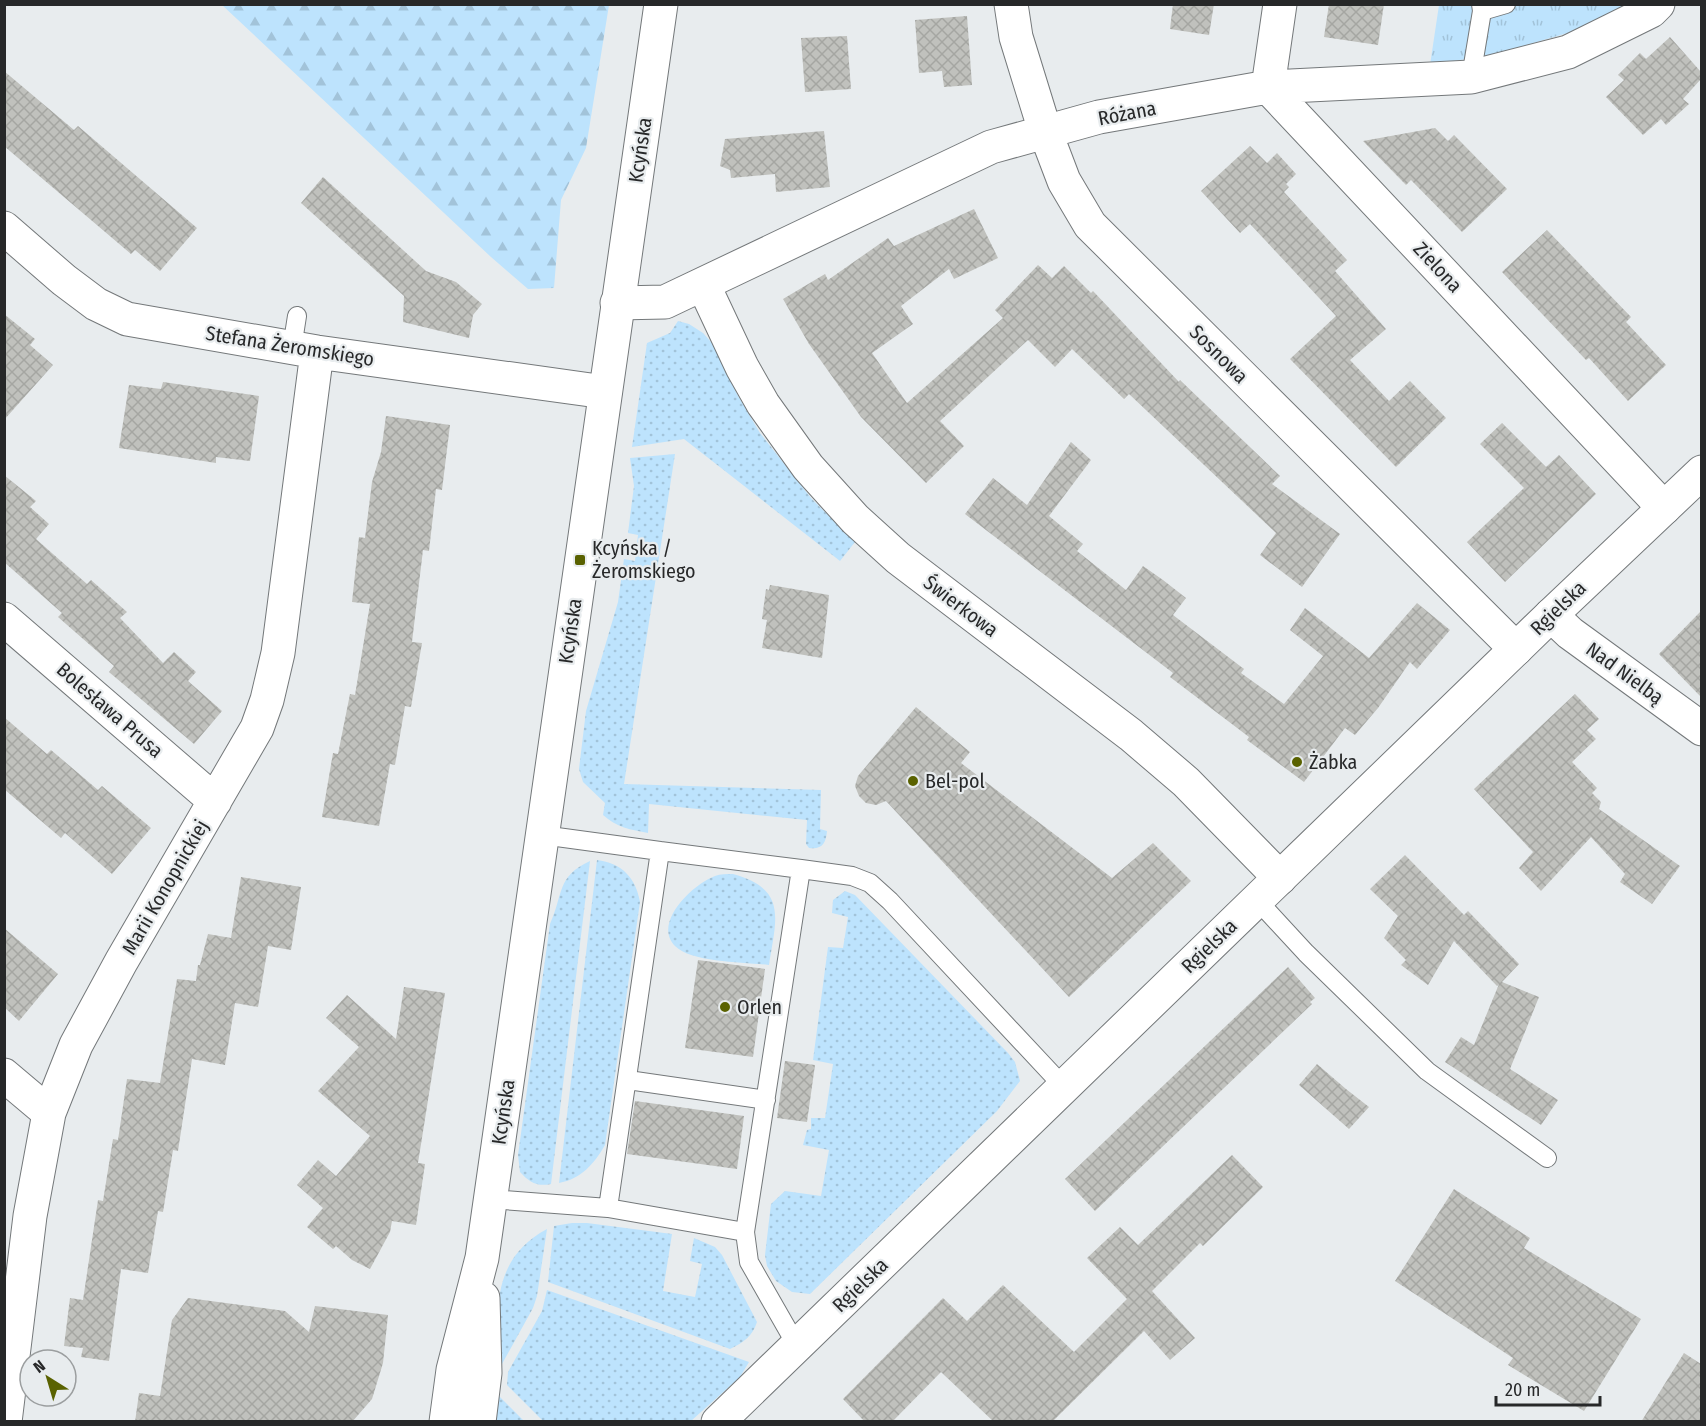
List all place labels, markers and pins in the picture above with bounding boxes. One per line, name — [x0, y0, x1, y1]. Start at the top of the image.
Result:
place label: Kcyńska / Żeromskiego — [592, 536, 696, 583]
marker: Kcyńska / Żeromskiego — [573, 553, 587, 567]
place label: Żabka — [1309, 750, 1357, 774]
marker: Żabka — [1290, 755, 1304, 769]
place label: Bel-pol — [925, 769, 985, 793]
marker: Bel-pol — [906, 774, 920, 788]
place label: Orlen — [737, 995, 782, 1019]
marker: Orlen — [718, 1000, 732, 1014]

